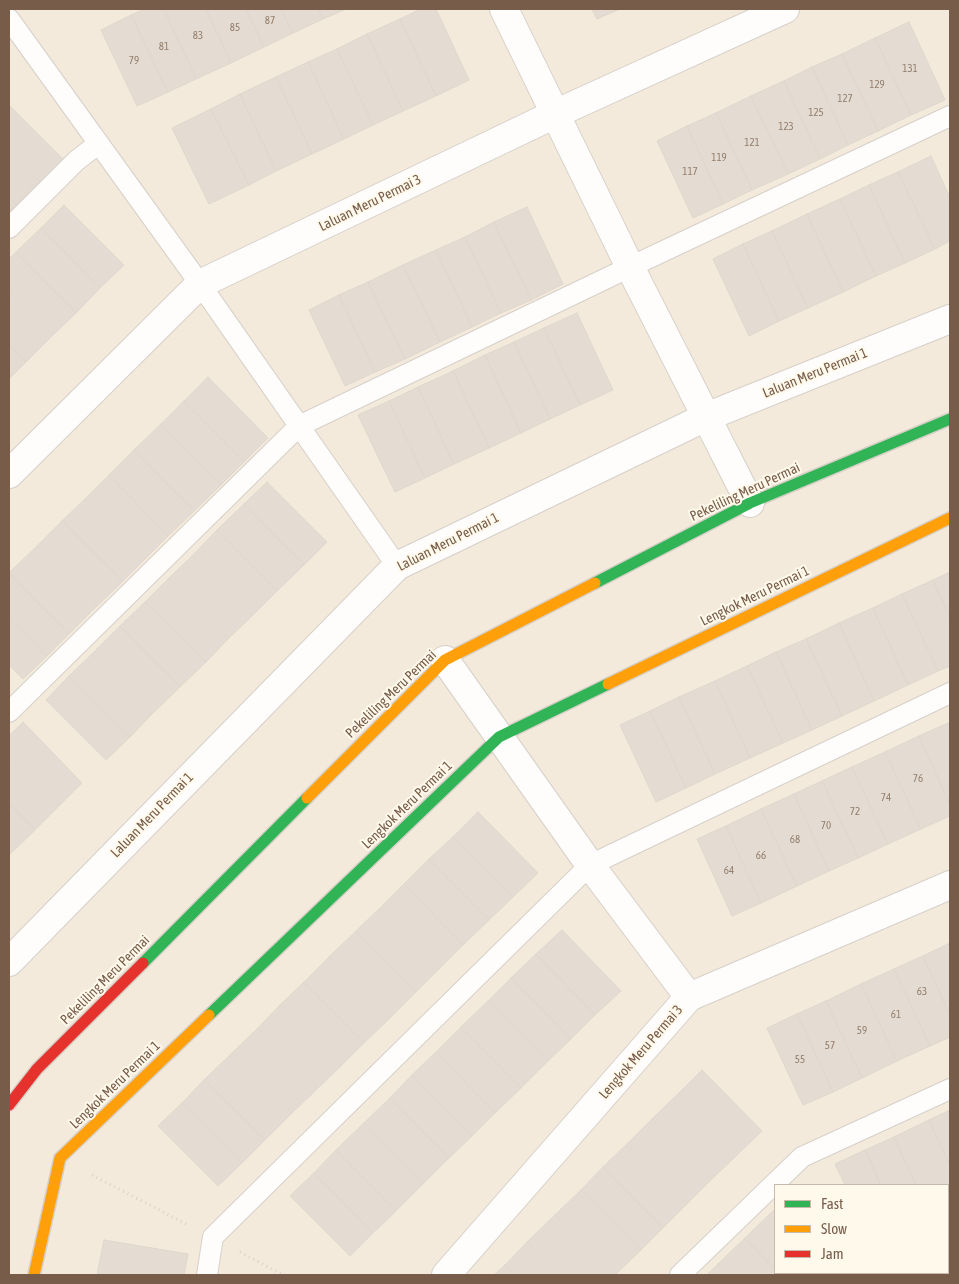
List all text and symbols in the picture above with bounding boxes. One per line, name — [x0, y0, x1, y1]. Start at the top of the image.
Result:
house number: 87 — [265, 14, 275, 28]
house number: 85 — [230, 21, 240, 35]
house number: 83 — [193, 29, 203, 43]
house number: 81 — [159, 40, 169, 54]
house number: 79 — [129, 54, 139, 68]
house number: 131 — [902, 62, 918, 76]
house number: 129 — [869, 78, 885, 92]
house number: 127 — [837, 92, 853, 106]
house number: 125 — [808, 106, 824, 120]
house number: 123 — [778, 120, 794, 134]
house number: 121 — [744, 136, 760, 150]
house number: 119 — [711, 151, 727, 165]
house number: 117 — [682, 165, 698, 179]
street label: Laluan Meru Permai 3 — [316, 171, 424, 235]
street label: Laluan Meru Permai 1 — [760, 344, 870, 402]
street label: Pekeliling Meru Permai — [687, 459, 803, 525]
street label: Laluan Meru Permai 1 — [394, 509, 502, 575]
street label: Lengkok Meru Permai 1 — [698, 562, 812, 630]
street label: Pekeliling Meru Permai — [342, 646, 440, 742]
street label: Lengkok Meru Permai 1 — [358, 758, 456, 852]
street label: Laluan Meru Permai 1 — [107, 769, 197, 861]
house number: 76 — [913, 772, 923, 786]
house number: 74 — [881, 791, 891, 805]
house number: 72 — [850, 805, 860, 819]
house number: 70 — [821, 819, 831, 833]
house number: 68 — [790, 833, 800, 847]
house number: 66 — [756, 849, 766, 863]
house number: 64 — [724, 864, 734, 878]
street label: Pekeliling Meru Permai — [57, 932, 153, 1028]
house number: 63 — [917, 985, 927, 999]
street label: Lengkok Meru Permai 3 — [596, 1002, 686, 1102]
house number: 61 — [891, 1008, 901, 1022]
house number: 59 — [857, 1024, 867, 1038]
street label: Lengkok Meru Permai 1 — [66, 1038, 164, 1132]
house number: 57 — [825, 1039, 835, 1053]
house number: 55 — [795, 1053, 805, 1067]
legend — [774, 1184, 949, 1274]
text: Fast — [821, 1195, 843, 1212]
text: Slow — [821, 1220, 847, 1237]
text: Jam — [821, 1245, 844, 1262]

